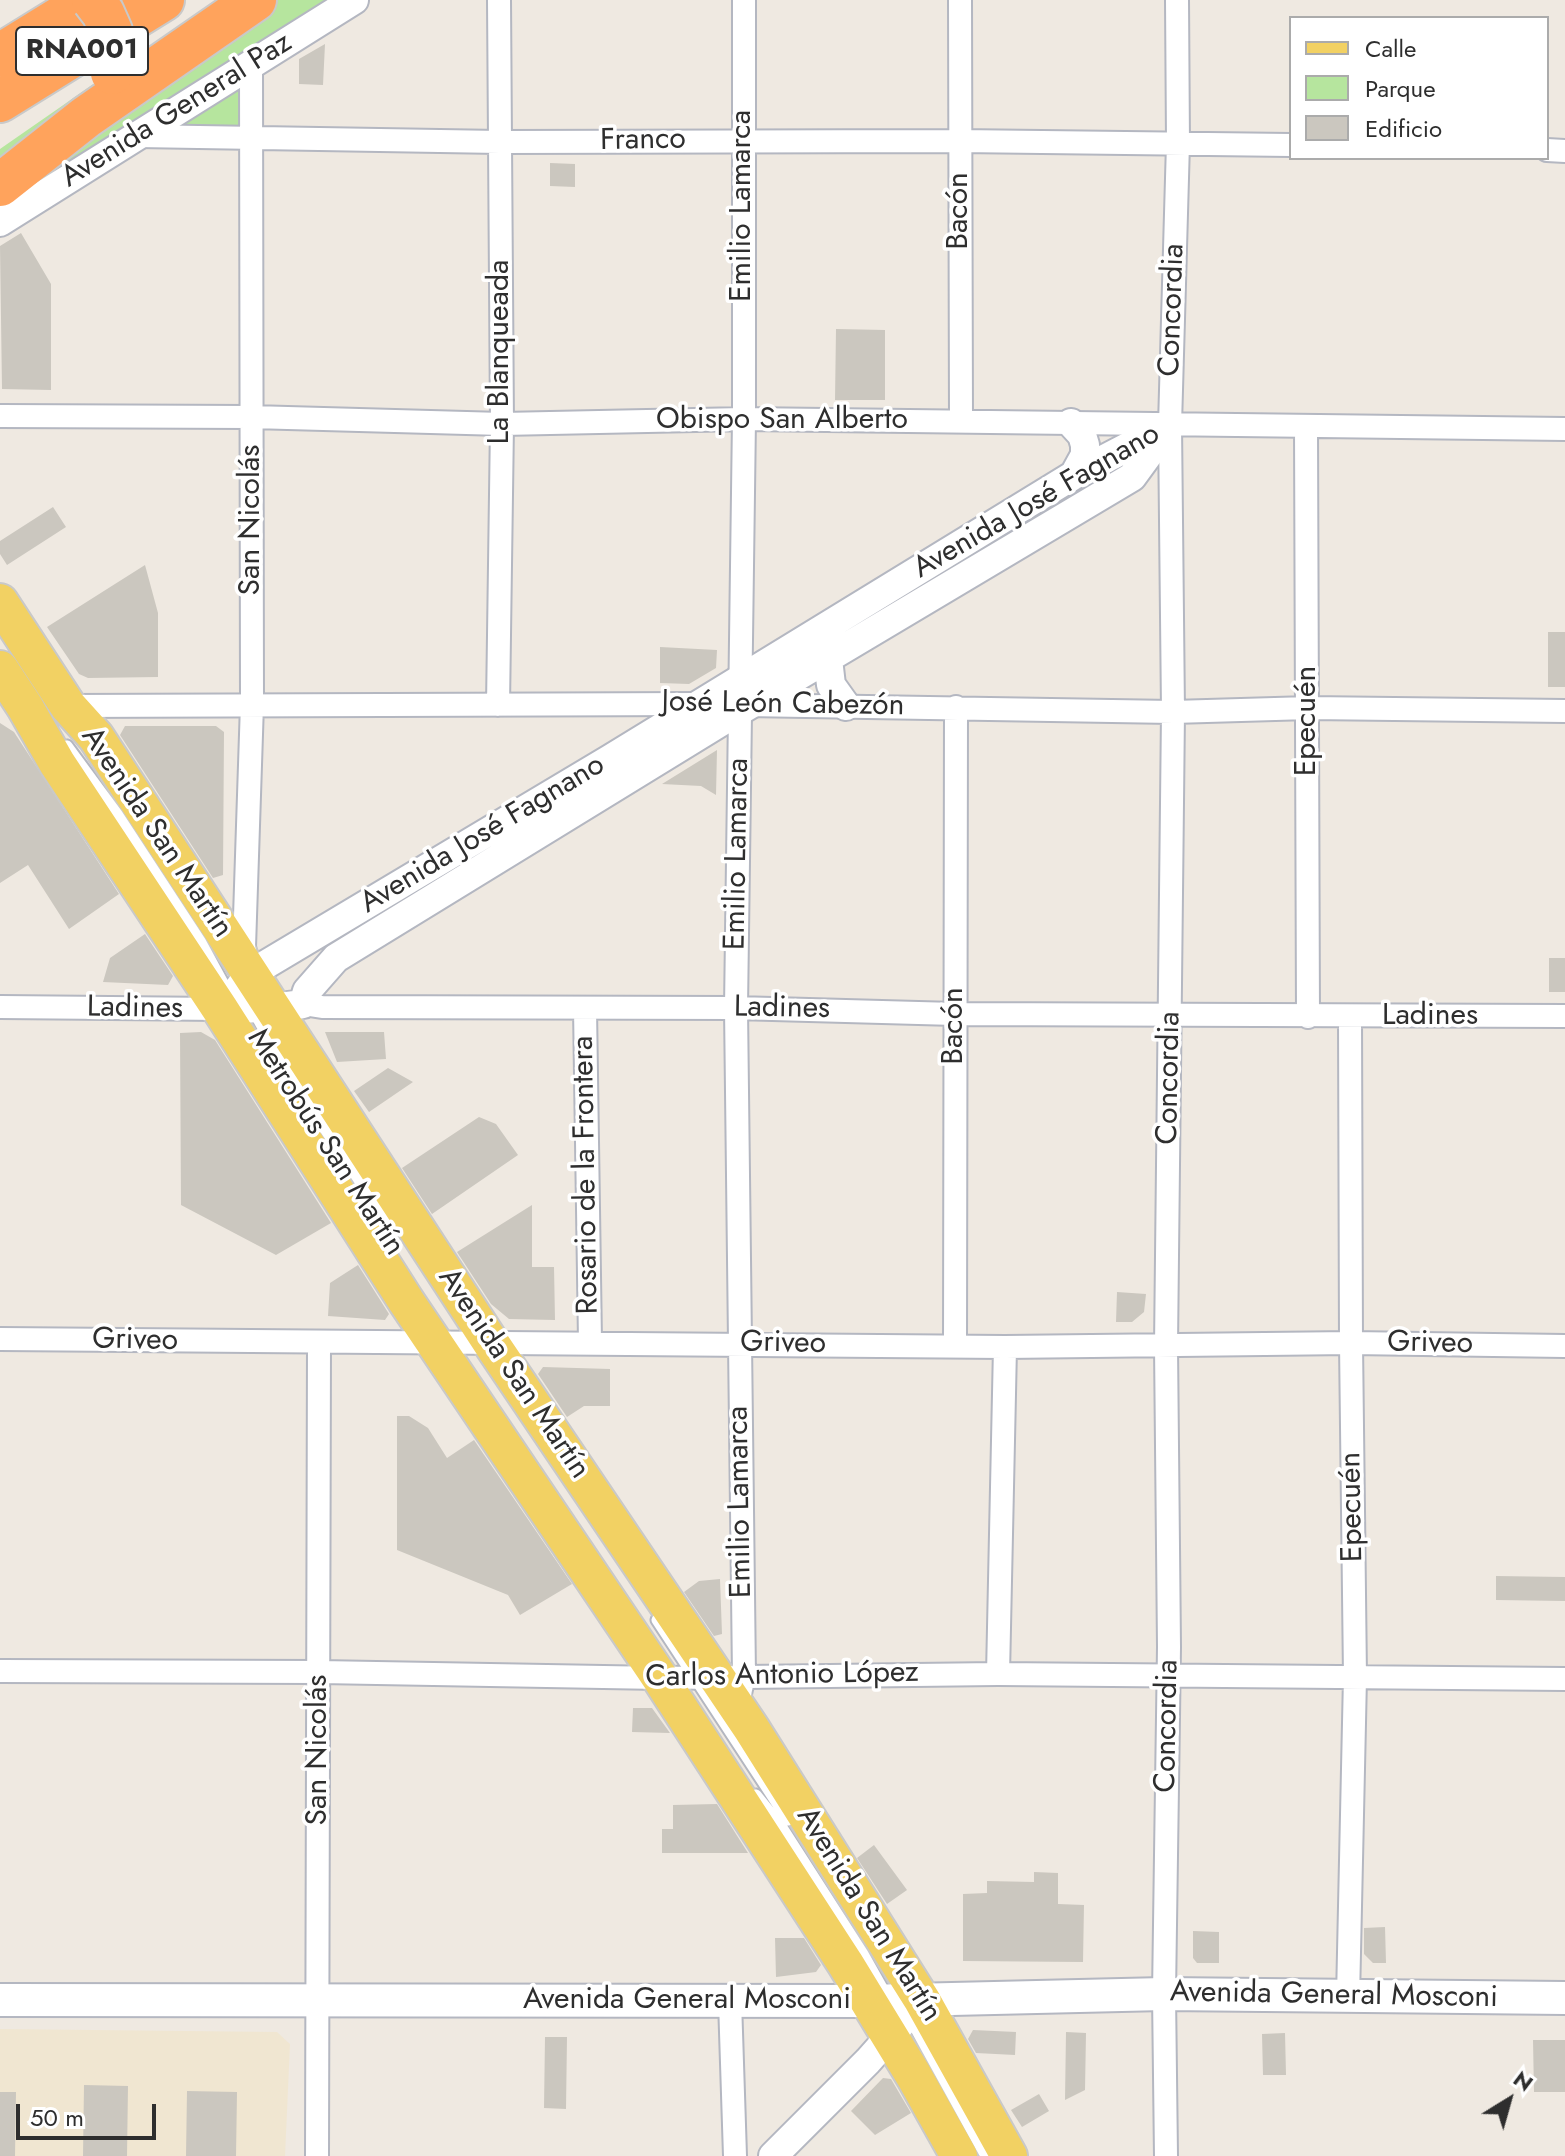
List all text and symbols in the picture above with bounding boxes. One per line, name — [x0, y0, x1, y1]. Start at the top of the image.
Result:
legend — [1289, 16, 1549, 160]
street label: Avenida General Paz — [55, 26, 299, 196]
road number: RNA001 — [16, 27, 148, 75]
text: Calle — [1365, 31, 1416, 66]
text: Parque — [1365, 71, 1436, 106]
street label: Emilio Lamarca — [725, 110, 761, 302]
text: Edificio — [1365, 111, 1442, 146]
street label: Franco — [600, 122, 686, 160]
street label: Bacón — [942, 172, 978, 250]
street label: Concordia — [1153, 243, 1193, 377]
street label: La Blanqueada — [483, 259, 519, 445]
street label: Obispo San Alberto — [656, 403, 908, 439]
street label: Avenida José Fagnano — [907, 417, 1167, 587]
street label: San Nicolás — [234, 445, 270, 595]
street label: Epecuén — [1290, 666, 1326, 776]
street label: José León Cabezón — [661, 685, 905, 725]
street label: Avenida San Martín — [72, 721, 240, 945]
street label: Avenida José Fagnano — [354, 748, 612, 922]
street label: Emilio Lamarca — [718, 758, 758, 950]
street label: Bacón — [937, 987, 973, 1065]
street label: Ladines — [87, 990, 183, 1028]
street label: Ladines — [734, 990, 830, 1028]
street label: Ladines — [1382, 999, 1478, 1035]
street label: Concordia — [1151, 1011, 1189, 1145]
street label: Metrobús San Martín — [238, 1023, 412, 1263]
street label: Rosario de la Frontera — [567, 1035, 607, 1315]
street label: Avenida San Martín — [429, 1262, 597, 1486]
street label: Griveo — [92, 1322, 178, 1360]
street label: Griveo — [740, 1325, 826, 1363]
street label: Griveo — [1387, 1325, 1473, 1363]
street label: Emilio Lamarca — [721, 1406, 761, 1598]
street label: Epecuén — [1334, 1452, 1372, 1562]
street label: Carlos Antonio López — [645, 1656, 919, 1696]
street label: Concordia — [1149, 1659, 1187, 1793]
street label: San Nicolás — [301, 1675, 337, 1825]
street label: Avenida San Martín — [788, 1801, 948, 2029]
street label: Avenida General Mosconi — [1170, 1975, 1498, 2017]
street label: Avenida General Mosconi — [523, 1983, 851, 2019]
north arrow — [1469, 2060, 1549, 2140]
text: N — [1507, 2063, 1540, 2099]
scale bar — [20, 2088, 160, 2138]
text: 50 m — [30, 2100, 84, 2135]

